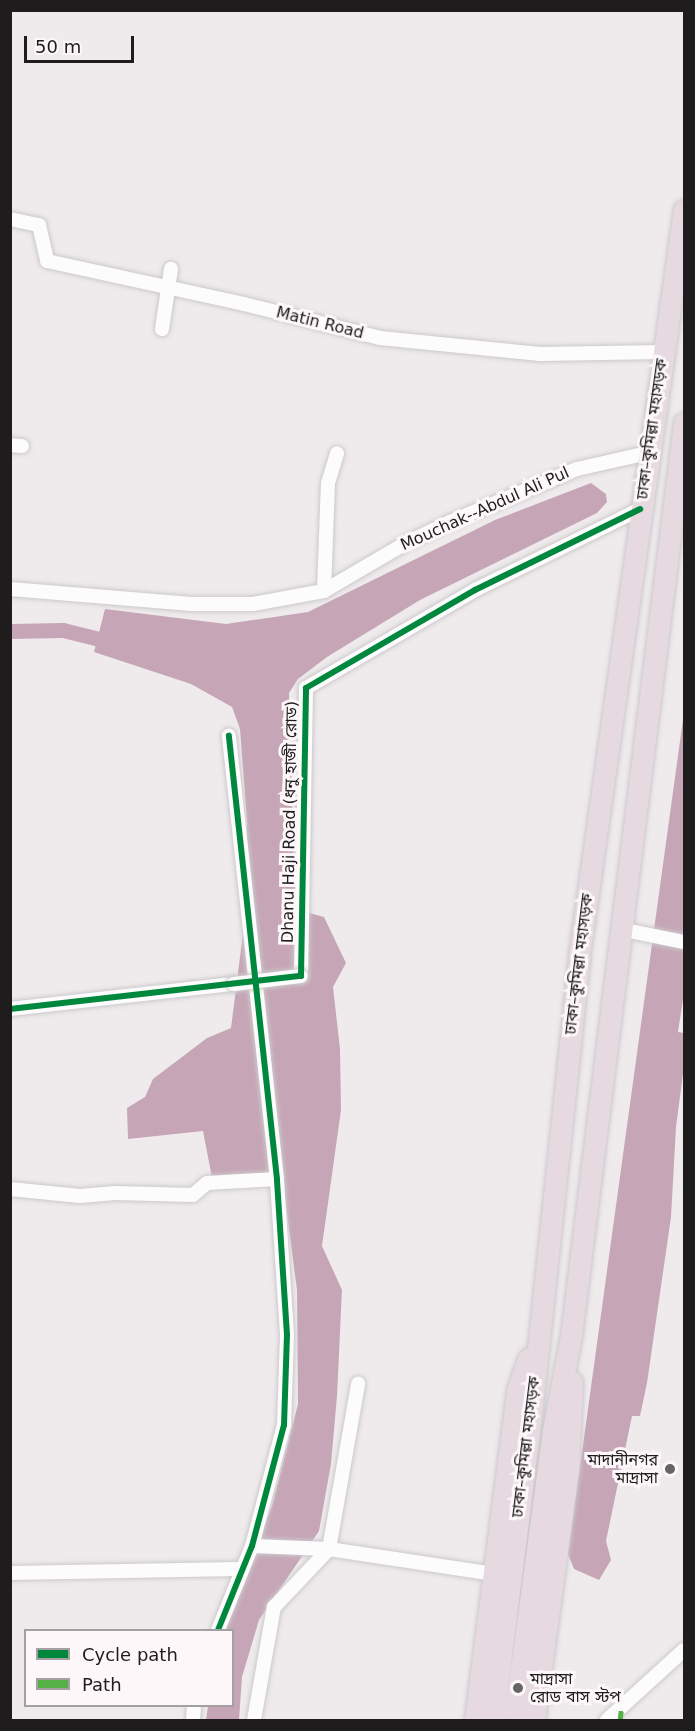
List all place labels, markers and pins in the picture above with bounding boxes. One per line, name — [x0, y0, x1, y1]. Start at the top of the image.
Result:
place label: মাদানীনগর মাদ্রাসা — [587, 1450, 658, 1488]
marker: মাদানীনগর মাদ্রাসা — [663, 1462, 677, 1476]
place label: মাদ্রাসা রোড বাস স্টপ — [530, 1669, 621, 1707]
marker: মাদ্রাসা রোড বাস স্টপ — [511, 1681, 525, 1695]

